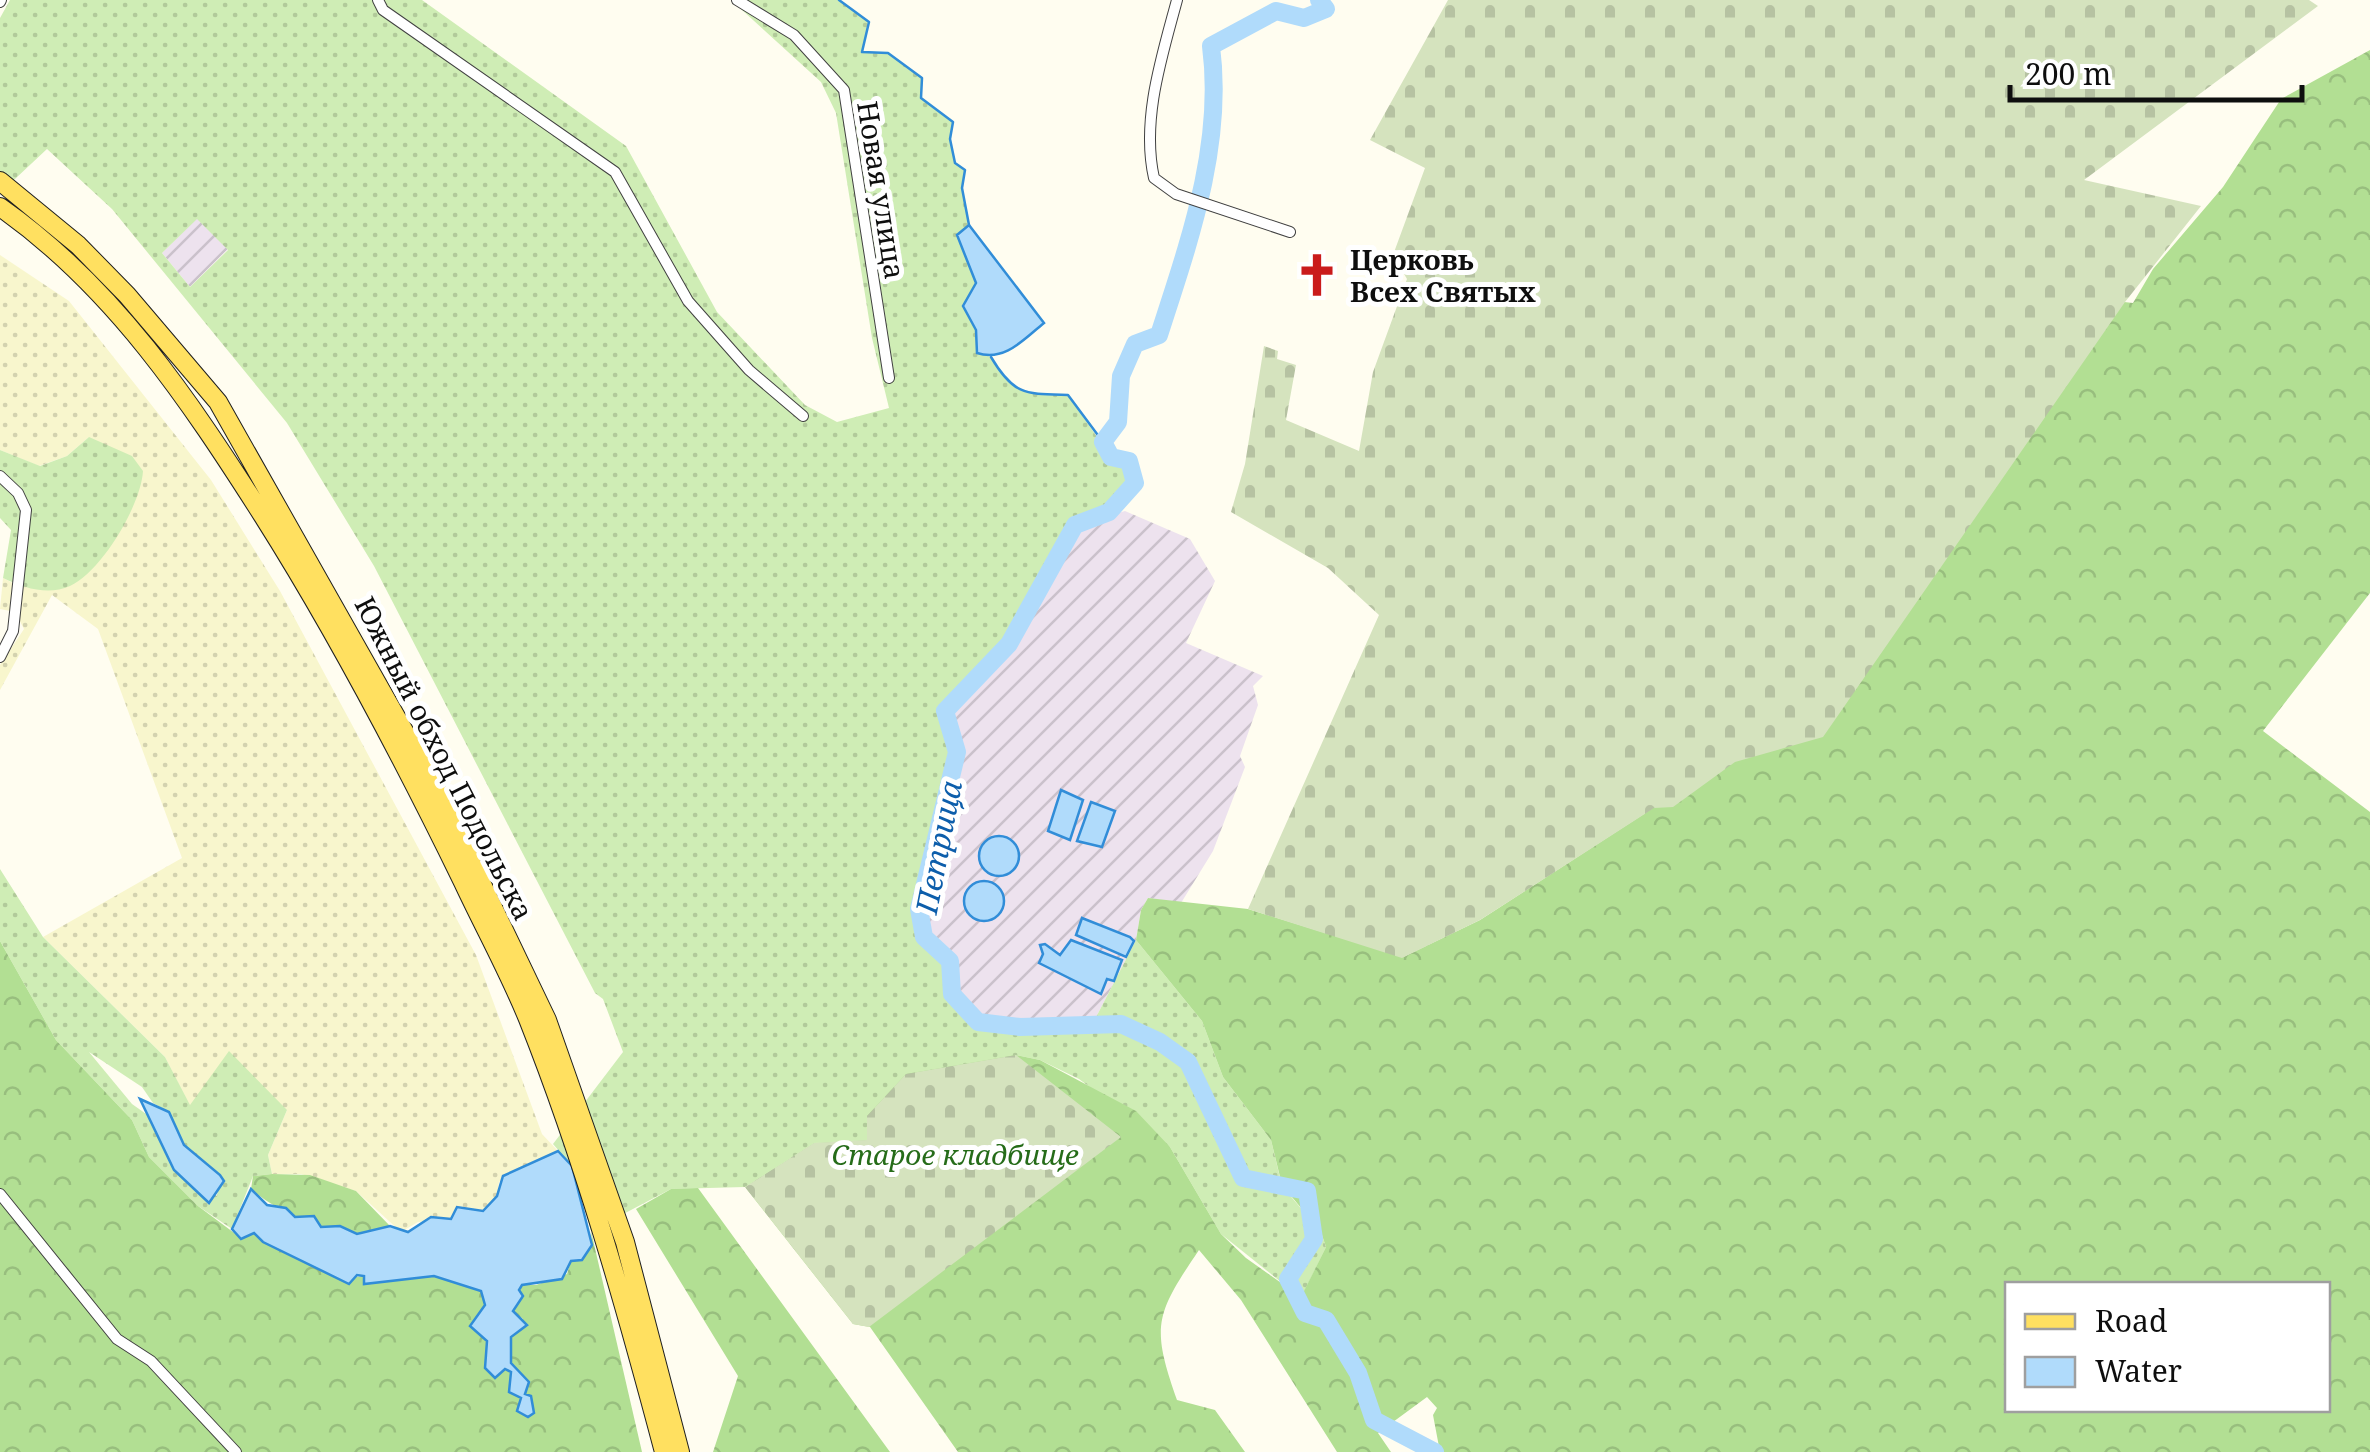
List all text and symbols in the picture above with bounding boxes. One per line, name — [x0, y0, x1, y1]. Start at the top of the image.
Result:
scale bar — [2010, 40, 2302, 102]
text: 200 m — [2025, 53, 2111, 94]
street label: Новая улица — [849, 98, 915, 282]
place label: Церковь Всех Святых — [1350, 240, 1536, 310]
church icon: Церковь Всех Святых — [1293, 251, 1341, 299]
street label: Южный обход Подольска — [347, 590, 543, 926]
water label: Петрица — [905, 777, 971, 918]
park label: Старое кладбище — [831, 1135, 1079, 1173]
legend — [2005, 1282, 2330, 1412]
text: Road — [2095, 1300, 2167, 1341]
text: Water — [2095, 1350, 2182, 1391]

